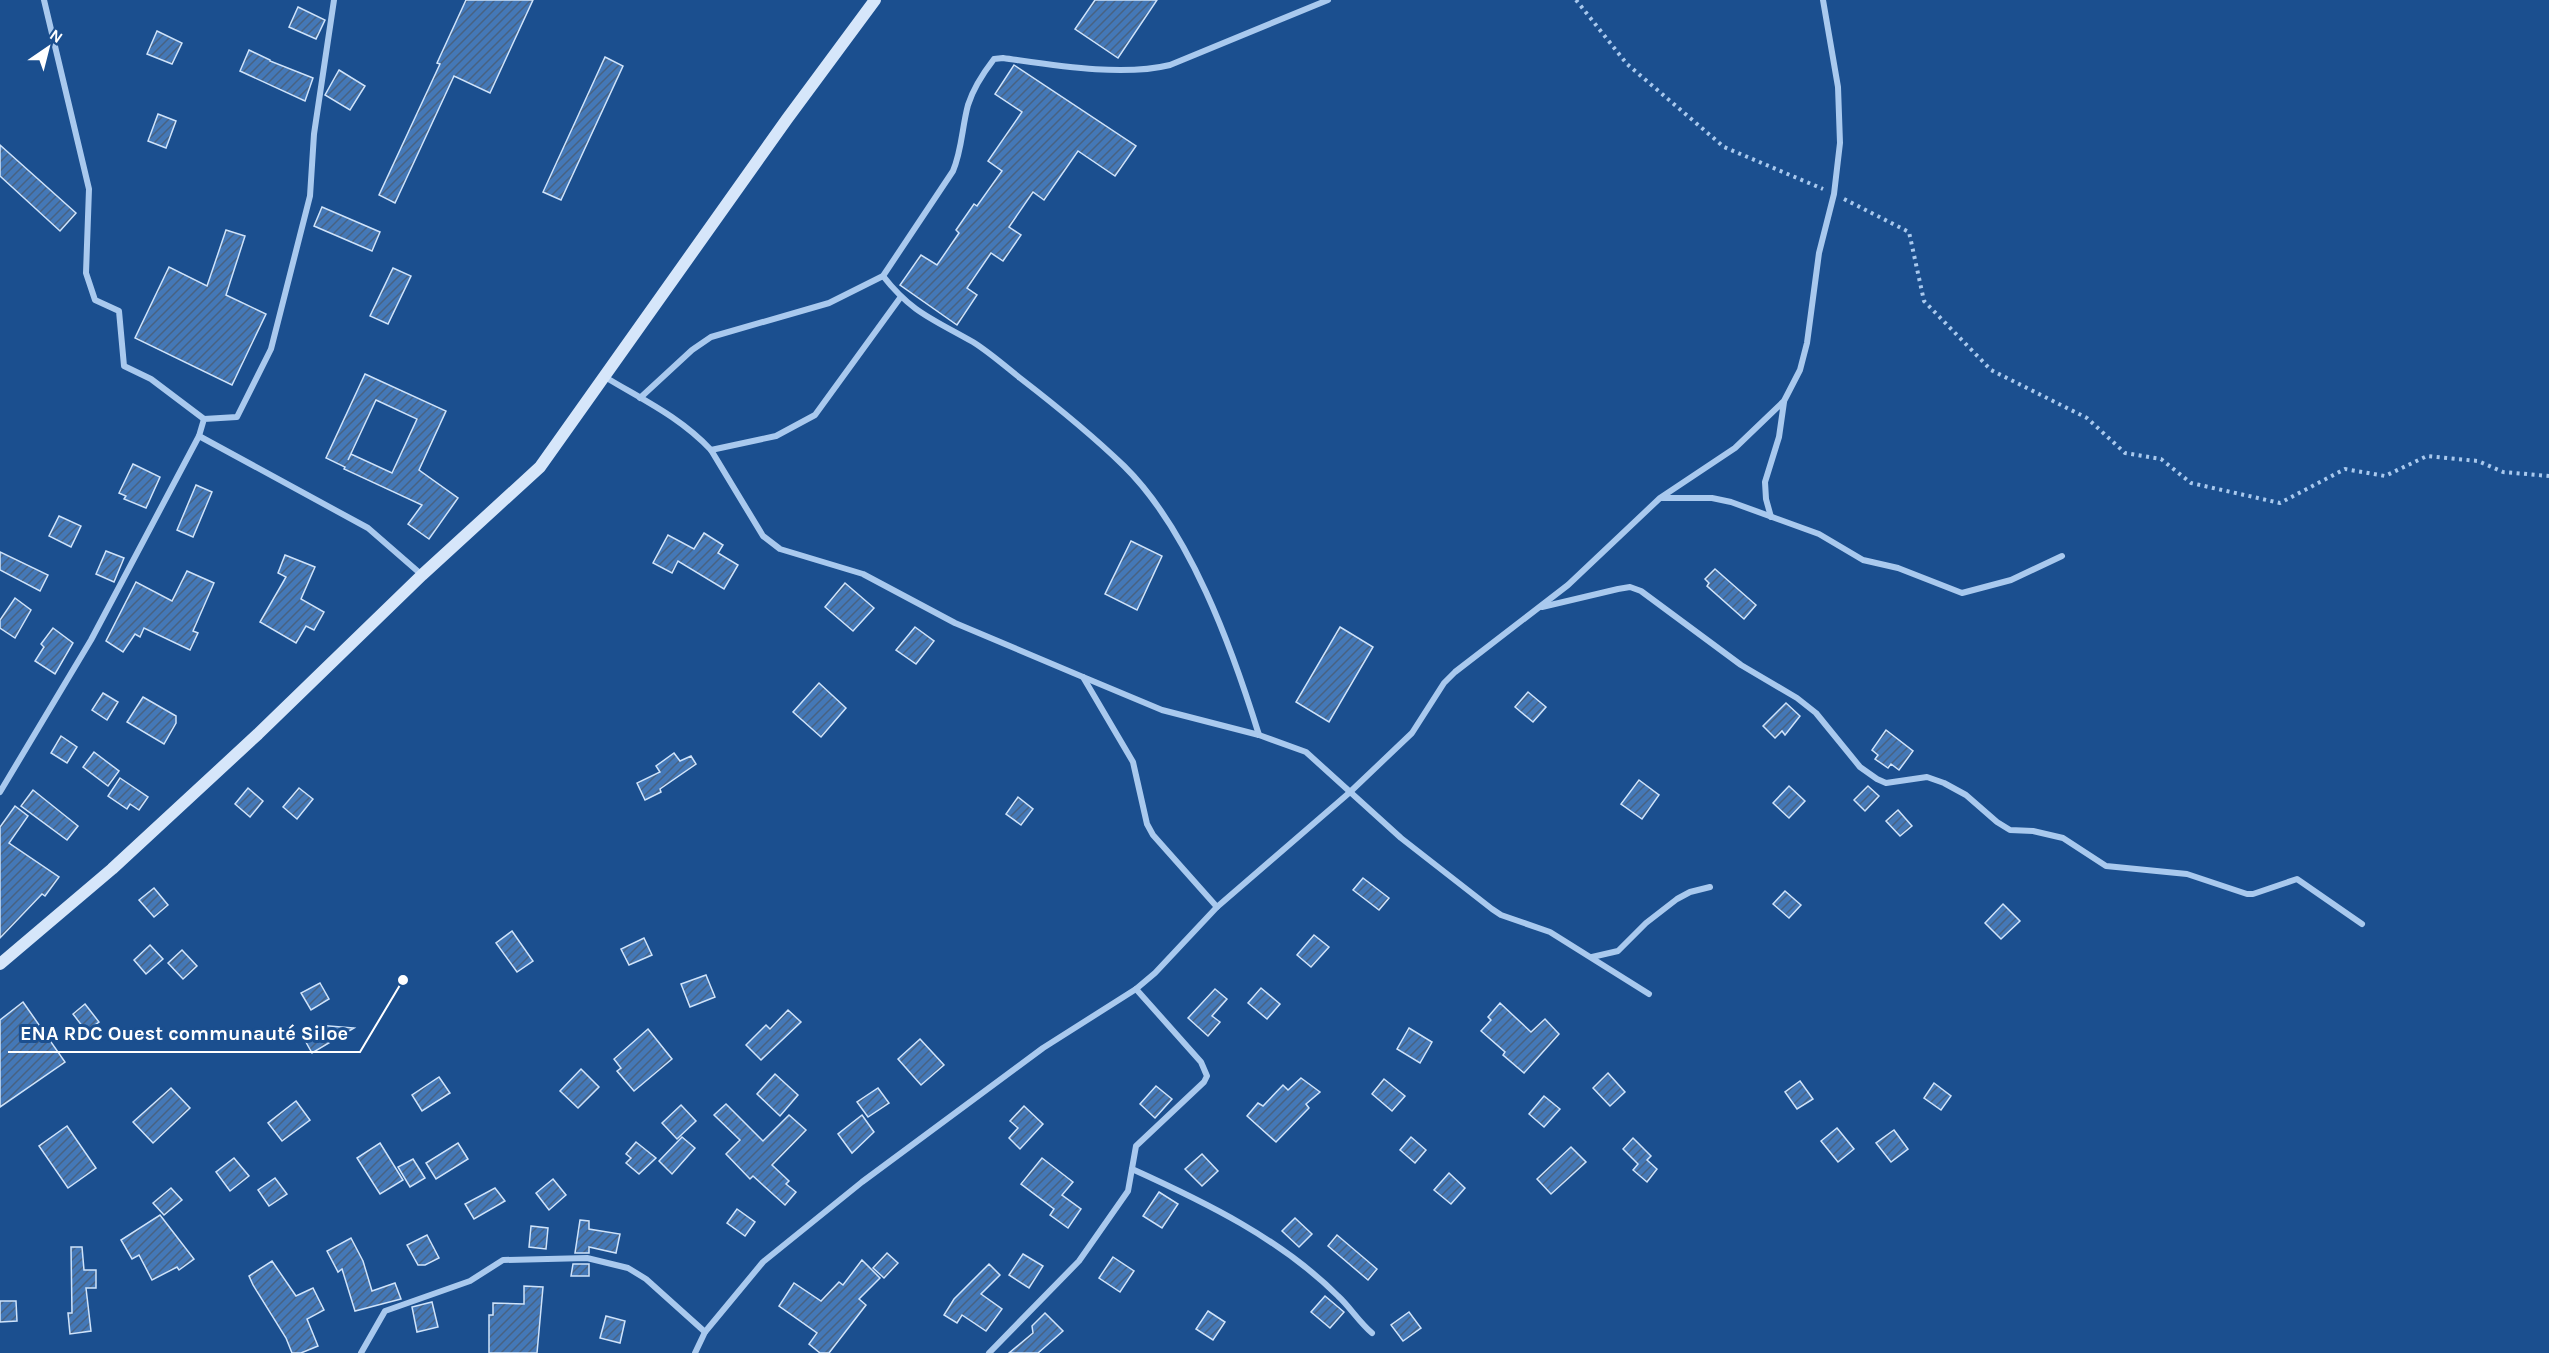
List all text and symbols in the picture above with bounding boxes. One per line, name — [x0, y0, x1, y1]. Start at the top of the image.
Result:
north arrow — [18, 18, 78, 78]
text: N — [46, 25, 66, 47]
callout: ENA RDC Ouest communauté Siloe — [8, 1014, 360, 1052]
text: ENA RDC Ouest communauté Siloe — [20, 1022, 348, 1045]

